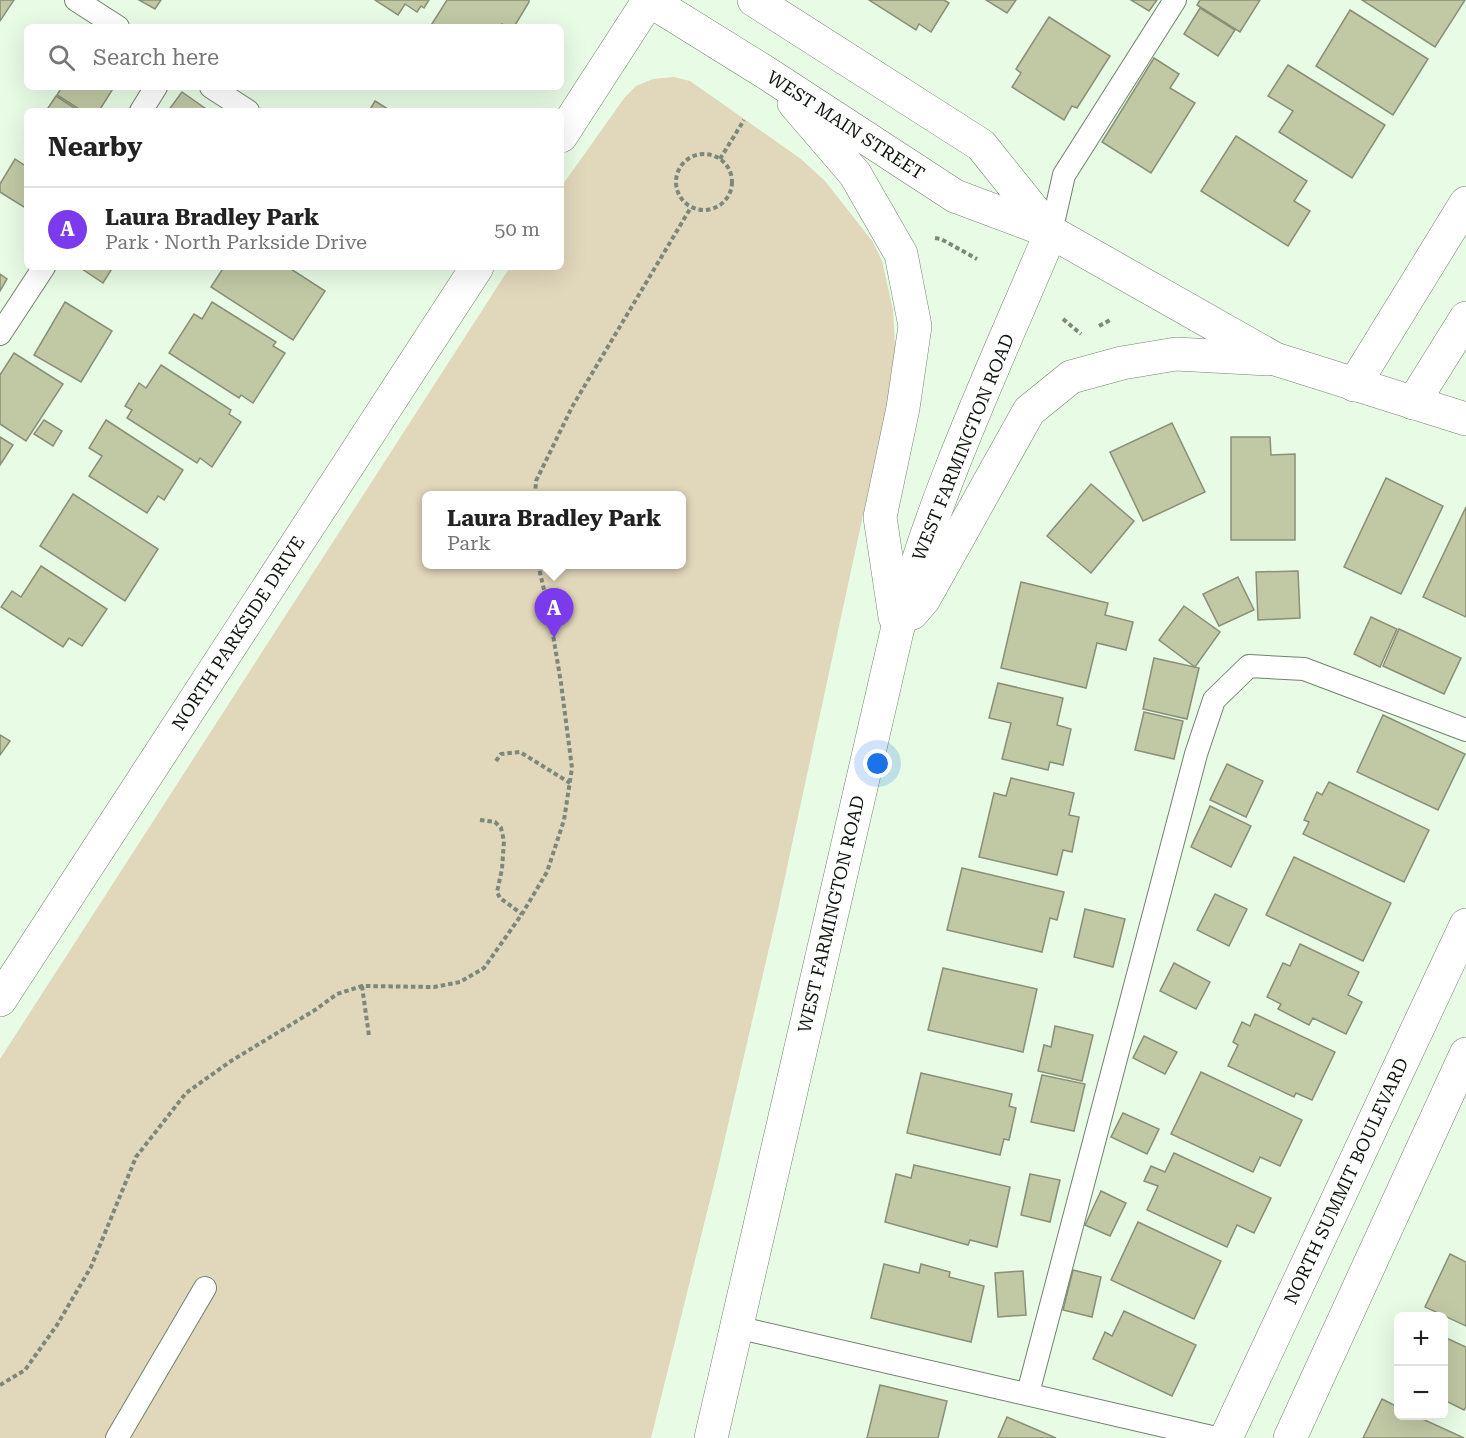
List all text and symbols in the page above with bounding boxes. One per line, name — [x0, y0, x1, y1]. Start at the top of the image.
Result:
search box — [24, 24, 564, 90]
icon: search — [45, 41, 78, 74]
text: Search here — [93, 45, 219, 70]
street label: WEST MAIN STREET — [763, 66, 929, 184]
text: Nearby — [48, 132, 142, 162]
text: Laura Bradley Park — [105, 205, 319, 230]
text: A — [60, 217, 75, 241]
text: 50 m — [494, 217, 540, 241]
text: Park · North Parkside Drive — [105, 230, 367, 254]
street label: WEST FARMINGTON ROAD — [908, 331, 1018, 563]
popup — [422, 491, 686, 569]
text: Laura Bradley Park — [447, 506, 661, 531]
text: Park — [447, 531, 491, 555]
street label: NORTH PARKSIDE DRIVE — [167, 532, 309, 734]
pin: A — [534, 588, 574, 638]
your location — [863, 749, 892, 778]
street label: WEST FARMINGTON ROAD — [793, 793, 869, 1035]
street label: NORTH SUMMIT BOULEVARD — [1280, 1054, 1412, 1308]
map controls — [1394, 1312, 1448, 1420]
button: + — [1394, 1312, 1448, 1366]
button: − — [1394, 1366, 1448, 1420]

